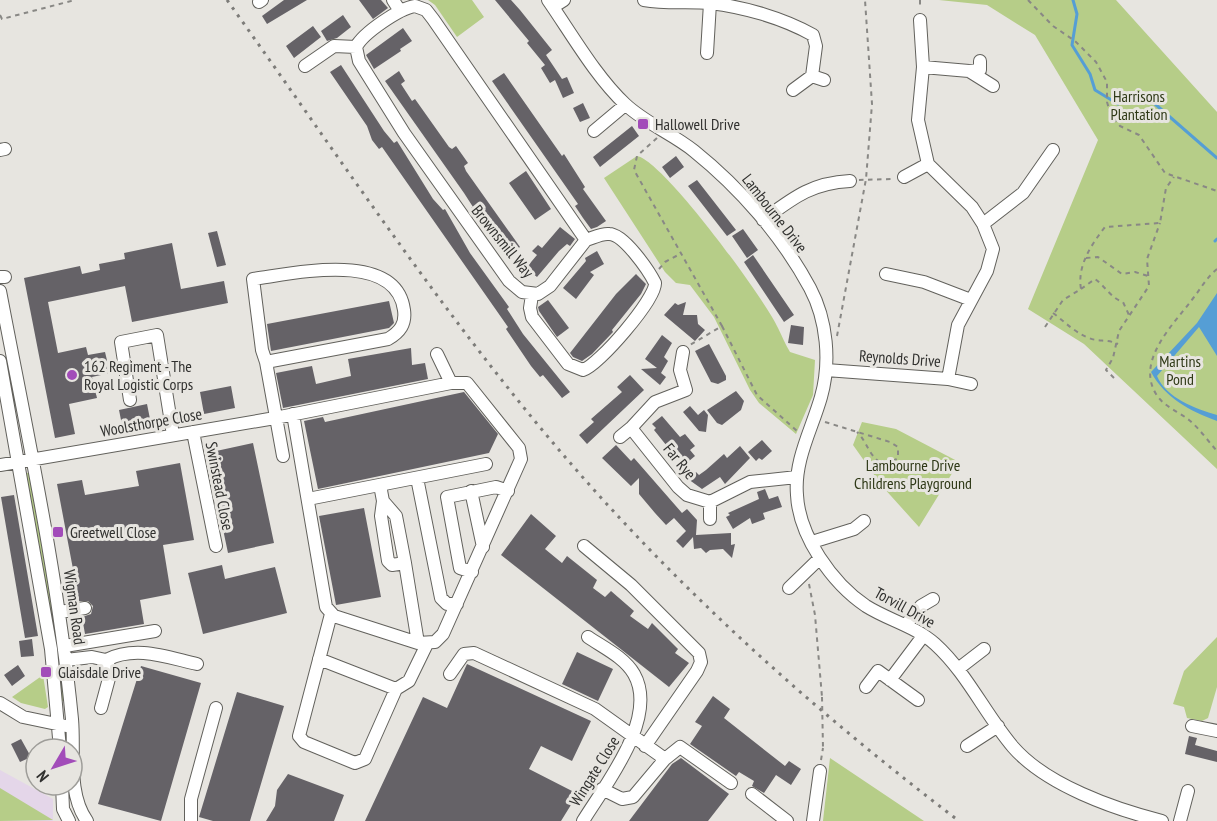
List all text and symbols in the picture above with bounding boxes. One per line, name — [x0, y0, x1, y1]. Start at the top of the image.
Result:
park label: Harrisons Plantation — [1111, 86, 1167, 124]
place label: Hallowell Drive — [655, 114, 740, 134]
marker: Hallowell Drive — [636, 117, 650, 131]
street label: Lambourne Drive — [738, 170, 812, 256]
street label: Brownsmill Way — [468, 201, 538, 281]
street label: Reynolds Drive — [858, 345, 942, 371]
park label: Martins Pond — [1159, 351, 1201, 389]
place label: 162 Regiment - The Royal Logistic Corps — [84, 356, 193, 394]
marker: 162 Regiment - The Royal Logistic Corps — [65, 368, 79, 382]
street label: Woolsthorpe Close — [99, 403, 203, 441]
street label: Far Rye — [659, 439, 701, 483]
street label: Swinstead Close — [202, 440, 238, 532]
park label: Lambourne Drive Childrens Playground — [854, 455, 972, 493]
place label: Greetwell Close — [70, 522, 156, 542]
marker: Greetwell Close — [51, 525, 65, 539]
street label: Wigman Road — [60, 568, 90, 646]
street label: Torvill Drive — [871, 582, 939, 632]
place label: Glaisdale Drive — [58, 662, 141, 682]
marker: Glaisdale Drive — [39, 665, 53, 679]
street label: Wingate Close — [565, 732, 623, 810]
north arrow — [24, 737, 84, 797]
text: N — [32, 767, 53, 786]

